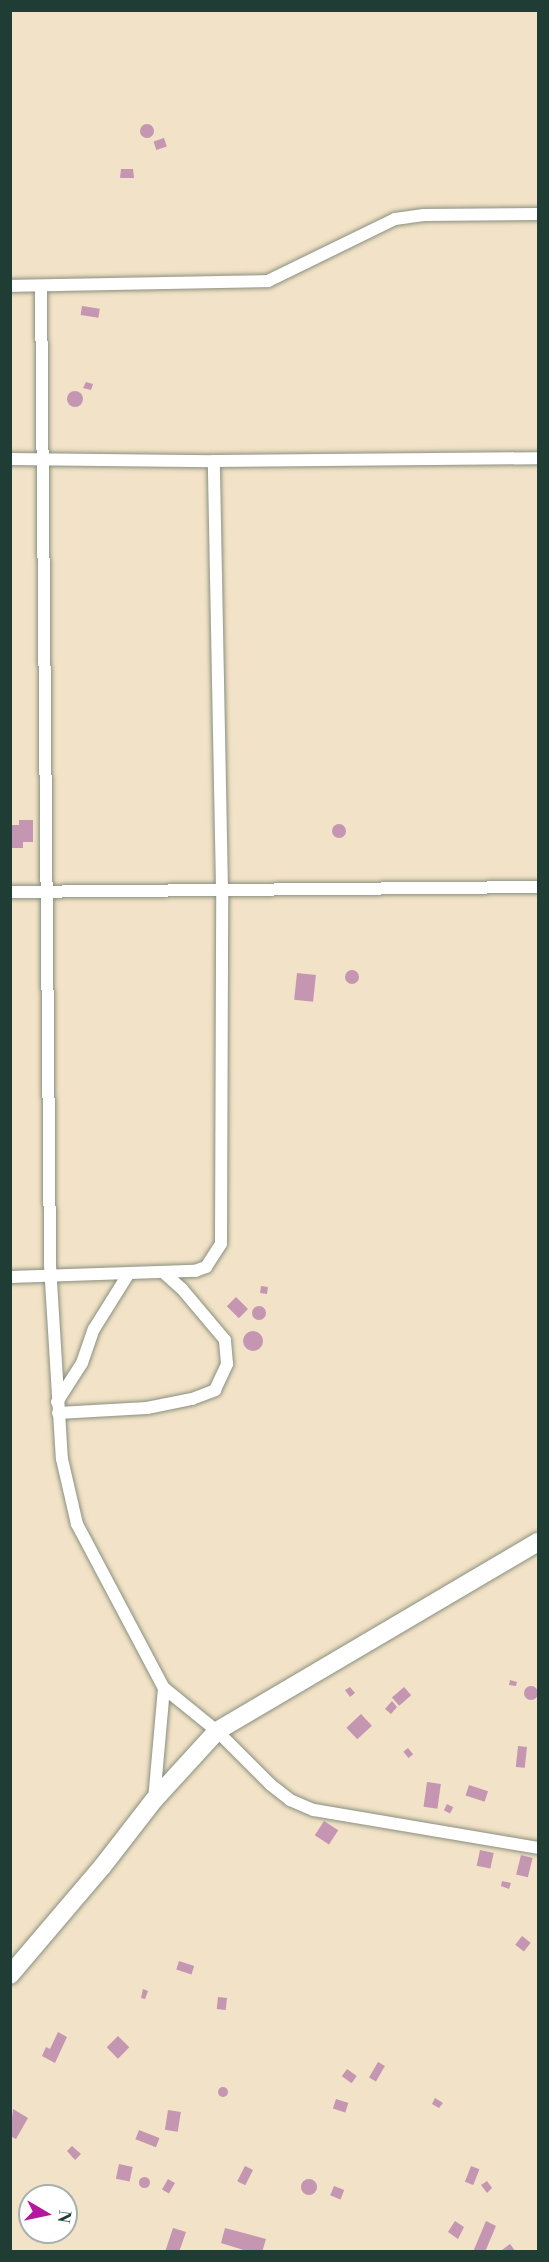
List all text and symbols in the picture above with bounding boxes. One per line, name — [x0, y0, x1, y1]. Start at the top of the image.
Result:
north arrow — [18, 2184, 78, 2244]
text: N — [53, 2209, 75, 2224]

